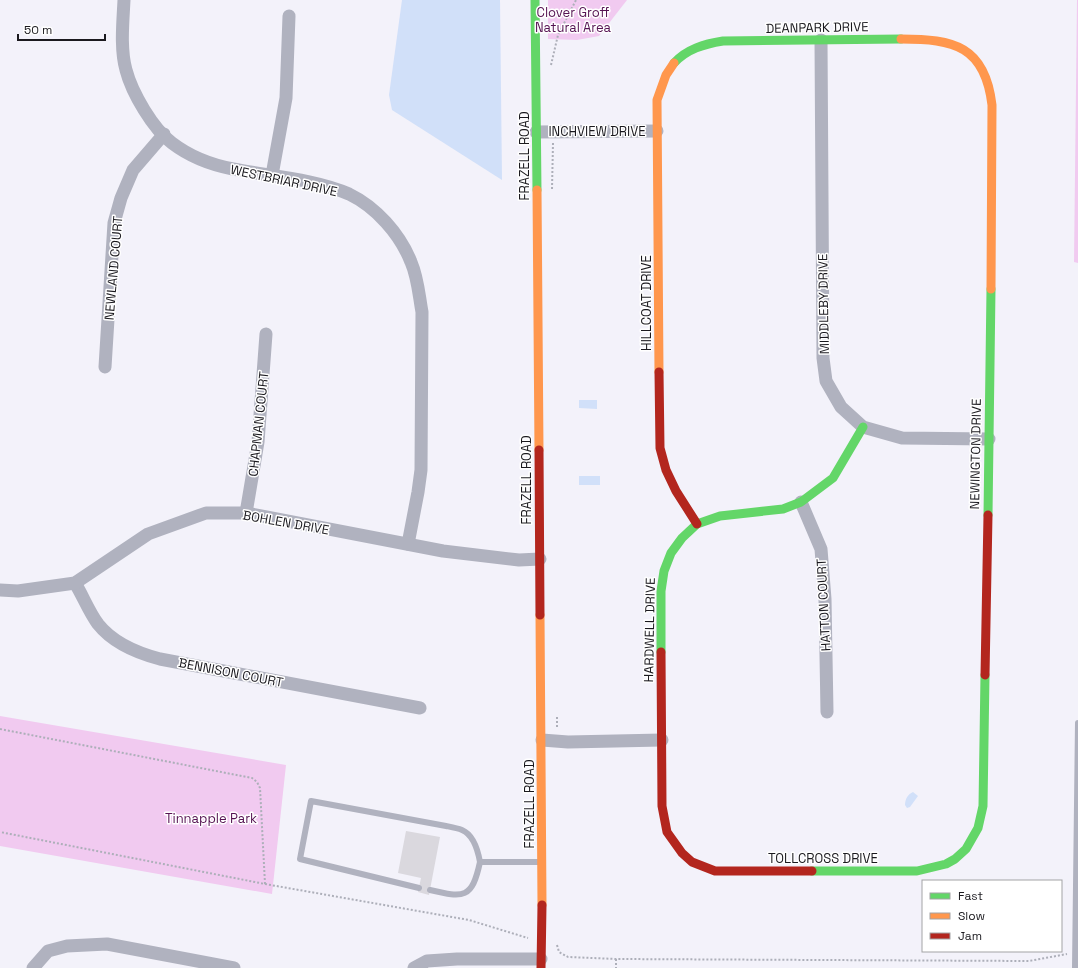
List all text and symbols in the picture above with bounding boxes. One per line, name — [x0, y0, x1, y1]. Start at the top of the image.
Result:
park label: Clover Groff Natural Area — [535, 4, 612, 36]
scale bar — [18, 16, 105, 42]
street label: DEANPARK DRIVE — [765, 18, 869, 37]
text: 50 m — [24, 22, 52, 38]
street label: FRAZELL ROAD — [516, 111, 533, 201]
street label: INCHVIEW DRIVE — [548, 123, 646, 140]
street label: WESTBRIAR DRIVE — [229, 161, 339, 200]
street label: NEWLAND COURT — [100, 215, 127, 321]
street label: MIDDLEBY DRIVE — [814, 254, 833, 354]
street label: HILLCOAT DRIVE — [638, 255, 655, 351]
street label: CHAPMAN COURT — [245, 370, 273, 478]
street label: NEWINGTON DRIVE — [966, 399, 985, 509]
street label: FRAZELL ROAD — [518, 435, 535, 525]
street label: BOHLEN DRIVE — [241, 507, 331, 538]
street label: HATTON COURT — [813, 558, 834, 652]
street label: HARDWELL DRIVE — [640, 578, 659, 683]
street label: BENNISON COURT — [177, 654, 285, 691]
street label: FRAZELL ROAD — [521, 759, 538, 849]
park label: Tinnapple Park — [165, 810, 257, 827]
street label: TOLLCROSS DRIVE — [768, 850, 878, 867]
legend — [922, 880, 1062, 952]
text: Fast — [958, 888, 983, 904]
text: Slow — [958, 908, 985, 924]
text: Jam — [958, 928, 982, 944]

